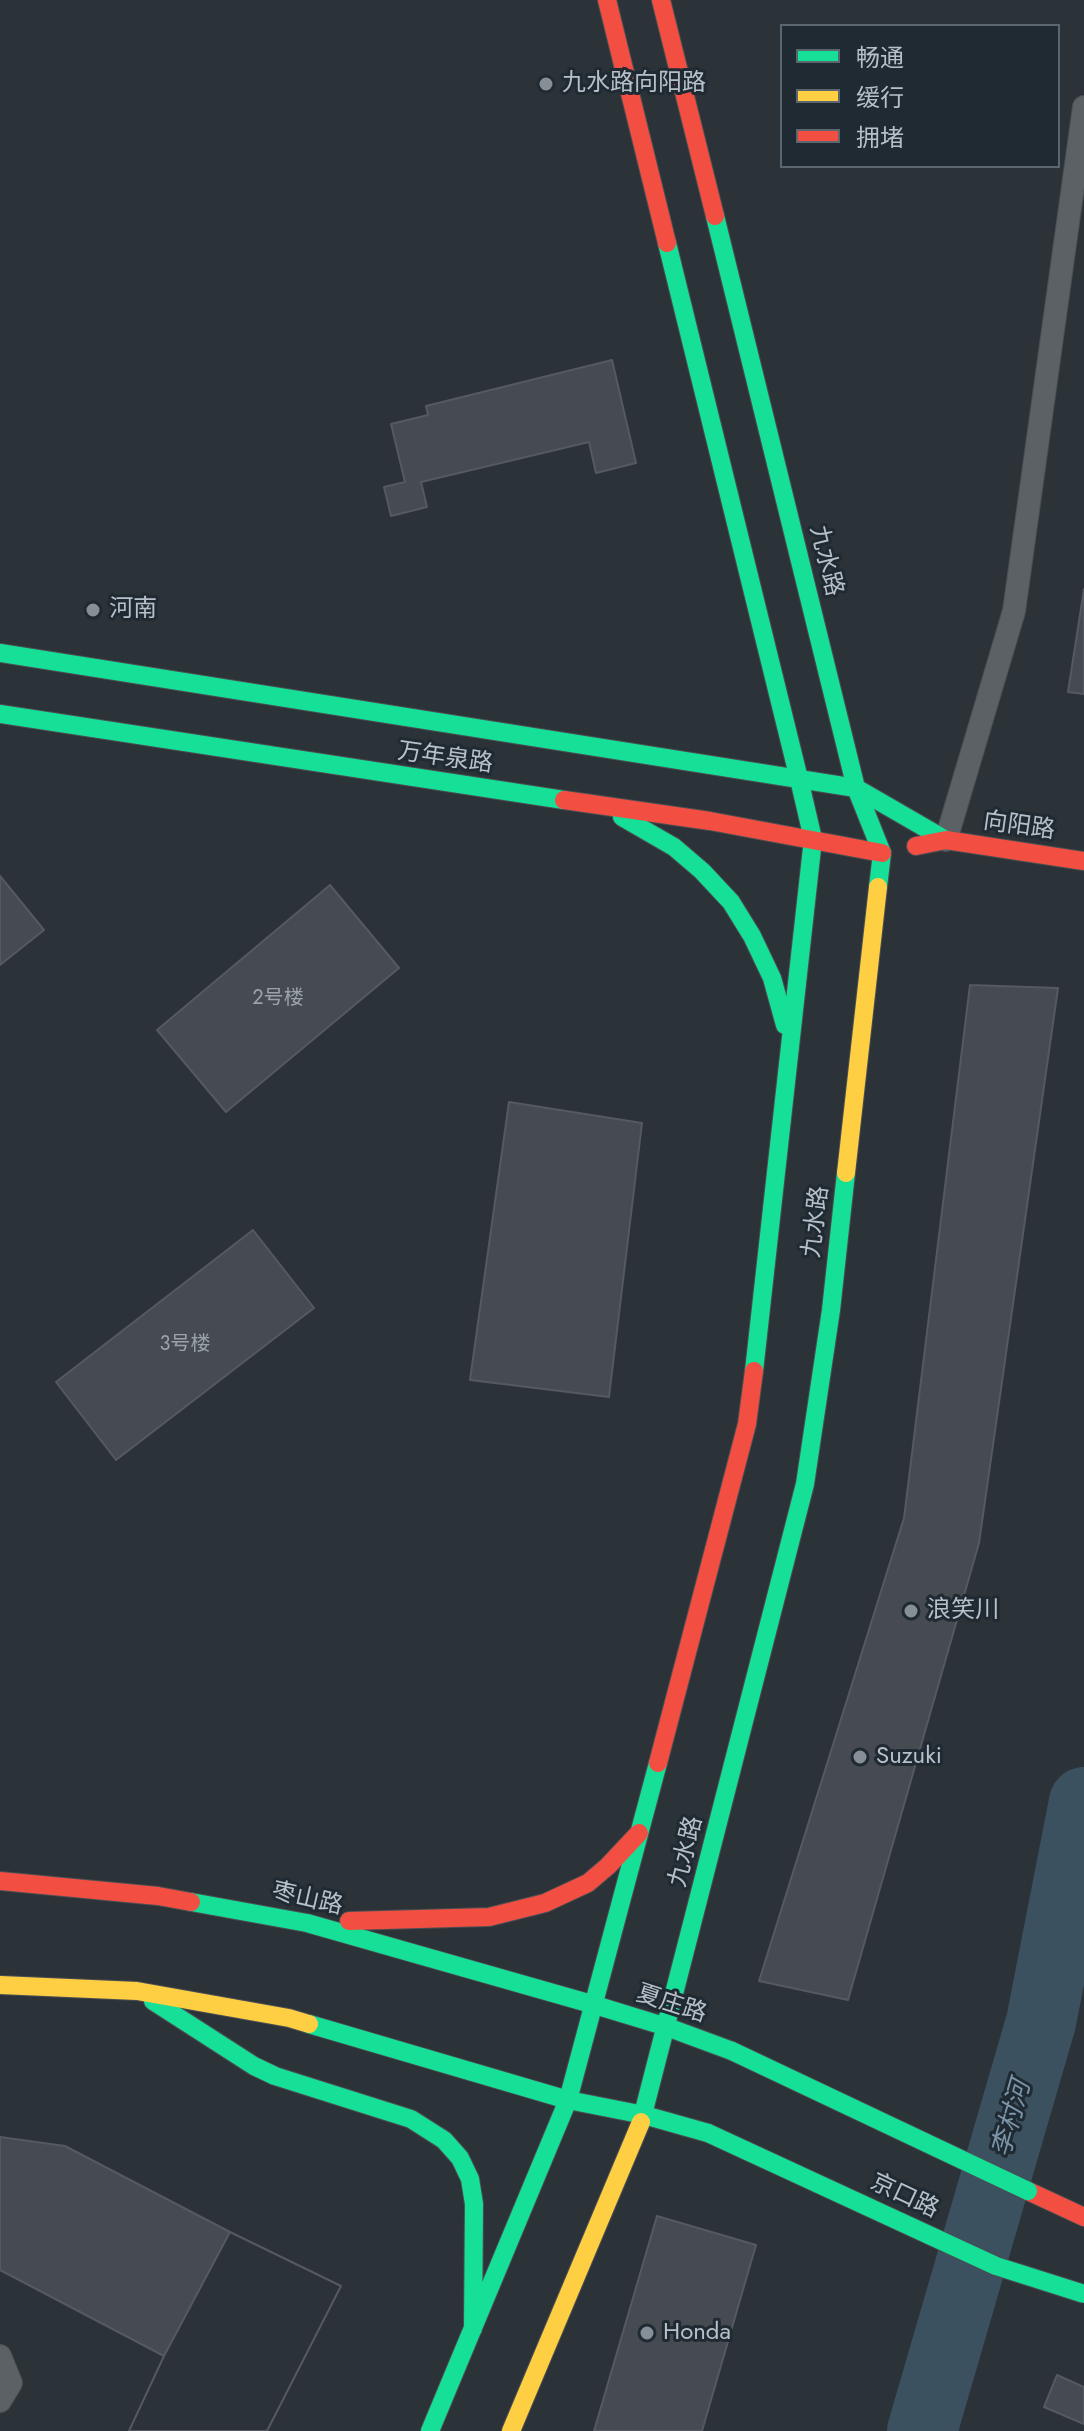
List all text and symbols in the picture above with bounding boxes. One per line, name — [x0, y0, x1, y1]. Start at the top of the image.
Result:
legend — [780, 24, 1060, 168]
text: 畅通 — [856, 40, 904, 75]
place label: 九水路向阳路 — [562, 70, 706, 98]
marker: 九水路向阳路 — [537, 75, 555, 93]
text: 缓行 — [856, 80, 904, 115]
text: 拥堵 — [856, 120, 904, 155]
street label: 九水路 — [802, 523, 848, 599]
place label: 河南 — [109, 596, 157, 624]
marker: 河南 — [84, 601, 102, 619]
street label: 万年泉路 — [395, 738, 495, 780]
street label: 向阳路 — [981, 808, 1057, 846]
house number: 2号楼 — [252, 987, 304, 1011]
street label: 九水路 — [798, 1185, 836, 1259]
house number: 3号楼 — [160, 1333, 210, 1357]
place label: 浪笑川 — [927, 1597, 999, 1625]
marker: 浪笑川 — [902, 1602, 920, 1620]
place label: Suzuki — [876, 1743, 942, 1771]
marker: Suzuki — [851, 1748, 869, 1766]
street label: 九水路 — [664, 1814, 710, 1890]
street label: 枣山路 — [269, 1878, 345, 1922]
street label: 夏庄路 — [632, 1980, 710, 2030]
water label: 李村河 — [987, 2077, 1039, 2161]
street label: 京口路 — [865, 2169, 943, 2225]
place label: Honda — [663, 2319, 731, 2347]
marker: Honda — [638, 2324, 656, 2342]

